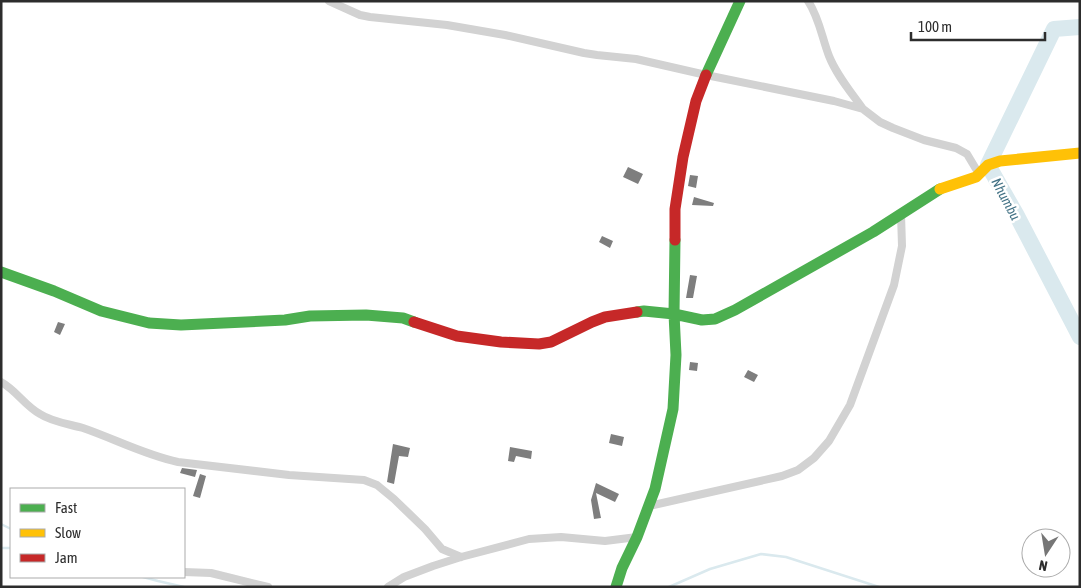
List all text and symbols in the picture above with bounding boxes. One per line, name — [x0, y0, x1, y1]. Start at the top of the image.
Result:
scale bar — [911, 10, 1045, 42]
text: 100 m — [918, 18, 952, 35]
water label: Nhumbu — [988, 175, 1024, 223]
legend — [10, 488, 185, 578]
text: Fast — [55, 499, 77, 516]
text: Slow — [55, 524, 81, 541]
north arrow — [1021, 528, 1071, 578]
text: Jam — [55, 549, 78, 566]
text: N — [1038, 557, 1049, 574]

